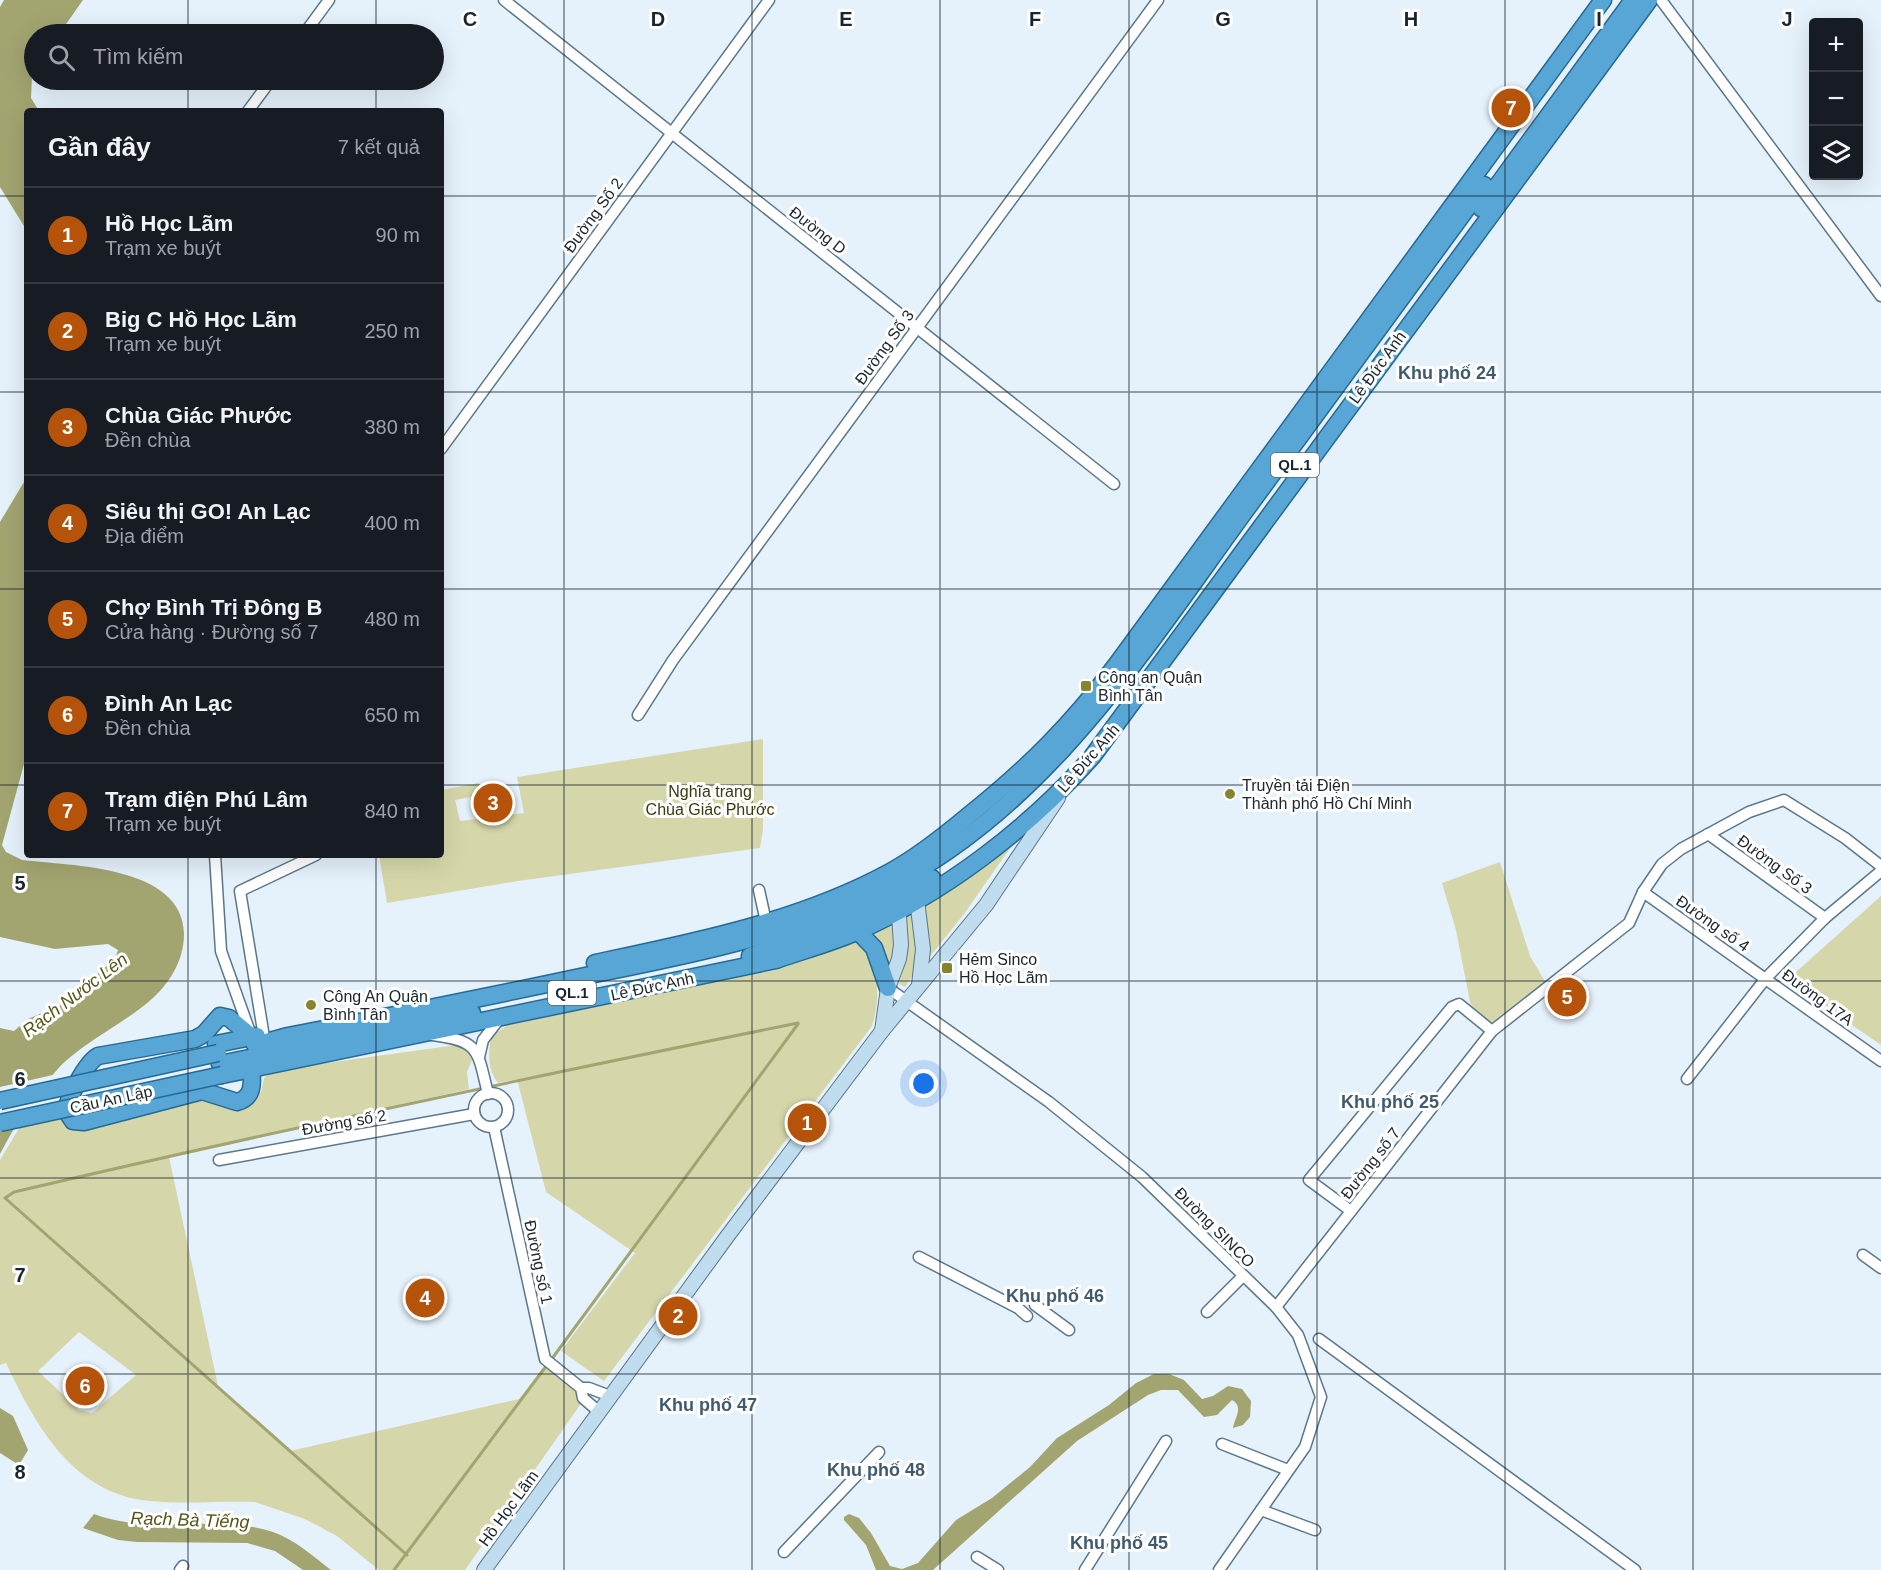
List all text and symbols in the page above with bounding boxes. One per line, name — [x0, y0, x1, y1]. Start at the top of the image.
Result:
text: C — [463, 8, 477, 30]
text: D — [651, 8, 665, 30]
text: E — [839, 8, 853, 30]
text: F — [1029, 8, 1041, 30]
text: G — [1215, 8, 1231, 30]
text: H — [1404, 8, 1418, 30]
text: I — [1596, 8, 1602, 30]
text: J — [1781, 8, 1793, 30]
map controls — [1809, 18, 1863, 180]
button: + — [1809, 18, 1863, 72]
search box — [24, 24, 444, 90]
icon: search — [45, 41, 78, 74]
text: Tìm kiếm — [93, 44, 183, 69]
button: − — [1809, 72, 1863, 126]
pin: 7 — [1492, 86, 1530, 130]
button: layers — [1809, 126, 1863, 180]
text: Gần đây — [48, 132, 151, 162]
text: 7 kết quả — [338, 136, 420, 158]
street label: Đường Số 2 — [561, 175, 626, 256]
street label: Đường D — [786, 203, 849, 258]
text: Hồ Học Lãm — [105, 211, 233, 236]
text: 1 — [62, 224, 73, 246]
text: 90 m — [376, 224, 420, 246]
text: Trạm xe buýt — [105, 237, 221, 259]
text: Big C Hồ Học Lãm — [105, 307, 297, 332]
street label: Đường Số 3 — [852, 307, 917, 388]
text: 2 — [62, 320, 73, 342]
text: 250 m — [364, 320, 420, 342]
street label: Lê Đức Anh — [1346, 328, 1409, 406]
text: Trạm xe buýt — [105, 333, 221, 355]
district label: Khu phố 24 — [1398, 363, 1496, 383]
text: Chùa Giác Phước — [105, 403, 292, 428]
text: 3 — [62, 416, 73, 438]
text: 380 m — [364, 416, 420, 438]
text: Đền chùa — [105, 429, 191, 451]
road number: QL.1 — [1271, 453, 1319, 477]
text: Siêu thị GO! An Lạc — [105, 499, 311, 524]
text: 4 — [62, 512, 73, 534]
text: 400 m — [364, 512, 420, 534]
text: Địa điểm — [105, 525, 184, 547]
text: Chợ Bình Trị Đông B — [105, 595, 322, 620]
text: 5 — [62, 608, 73, 630]
text: 480 m — [364, 608, 420, 630]
text: Cửa hàng · Đường số 7 — [105, 621, 318, 643]
place label: Công an Quận Bình Tân — [1098, 669, 1202, 704]
marker: Công an Quận Bình Tân — [1079, 679, 1093, 693]
text: Đình An Lạc — [105, 691, 233, 716]
text: 6 — [62, 704, 73, 726]
text: 650 m — [364, 704, 420, 726]
text: Đền chùa — [105, 717, 191, 739]
street label: Lê Đức Anh — [1054, 721, 1123, 796]
place label: Truyền tải Điện Thành phố Hồ Chí Minh — [1242, 777, 1412, 812]
pin: 3 — [474, 780, 512, 826]
park label: Nghĩa trang Chùa Giác Phước — [646, 783, 774, 818]
text: Trạm điện Phú Lâm — [105, 787, 308, 812]
marker: Truyền tải Điện Thành phố Hồ Chí Minh — [1223, 787, 1237, 801]
text: 7 — [62, 800, 73, 822]
text: 840 m — [364, 800, 420, 822]
text: Trạm xe buýt — [105, 813, 221, 835]
street label: Đường Số 3 — [1734, 832, 1815, 897]
text: 5 — [14, 872, 26, 894]
street label: Đường số 4 — [1673, 892, 1753, 955]
water label: Rạch Nước Lên — [19, 949, 131, 1041]
place label: Hẻm Sinco Hồ Học Lãm — [959, 951, 1048, 986]
marker: Hẻm Sinco Hồ Học Lãm — [940, 961, 954, 975]
street label: Đường 17A — [1779, 966, 1857, 1029]
street label: Lê Đức Anh — [609, 969, 695, 1004]
pin: 5 — [1548, 974, 1586, 1020]
road number: QL.1 — [548, 981, 596, 1005]
place label: Công An Quận Bình Tân — [323, 988, 428, 1023]
marker: Công An Quận Bình Tân — [304, 998, 318, 1012]
text: 6 — [14, 1068, 26, 1090]
your location — [909, 1069, 938, 1098]
street label: Cầu An Lập — [68, 1082, 154, 1116]
district label: Khu phố 25 — [1341, 1092, 1439, 1112]
pin: 1 — [788, 1100, 826, 1146]
street label: Đường số 2 — [301, 1107, 388, 1138]
street label: Đường số 7 — [1337, 1124, 1403, 1202]
street label: Đường SINCO — [1171, 1184, 1258, 1271]
street label: Đường số 1 — [521, 1219, 556, 1306]
text: 7 — [14, 1264, 26, 1286]
pin: 4 — [406, 1276, 444, 1320]
district label: Khu phố 46 — [1006, 1286, 1104, 1306]
pin: 2 — [658, 1294, 698, 1338]
pin: 6 — [66, 1364, 104, 1408]
district label: Khu phố 47 — [659, 1395, 757, 1415]
district label: Khu phố 48 — [827, 1460, 925, 1480]
text: 8 — [14, 1461, 26, 1483]
street label: Hồ Học Lãm — [475, 1467, 541, 1549]
water label: Rạch Bà Tiếng — [130, 1508, 250, 1532]
district label: Khu phố 45 — [1070, 1533, 1168, 1553]

